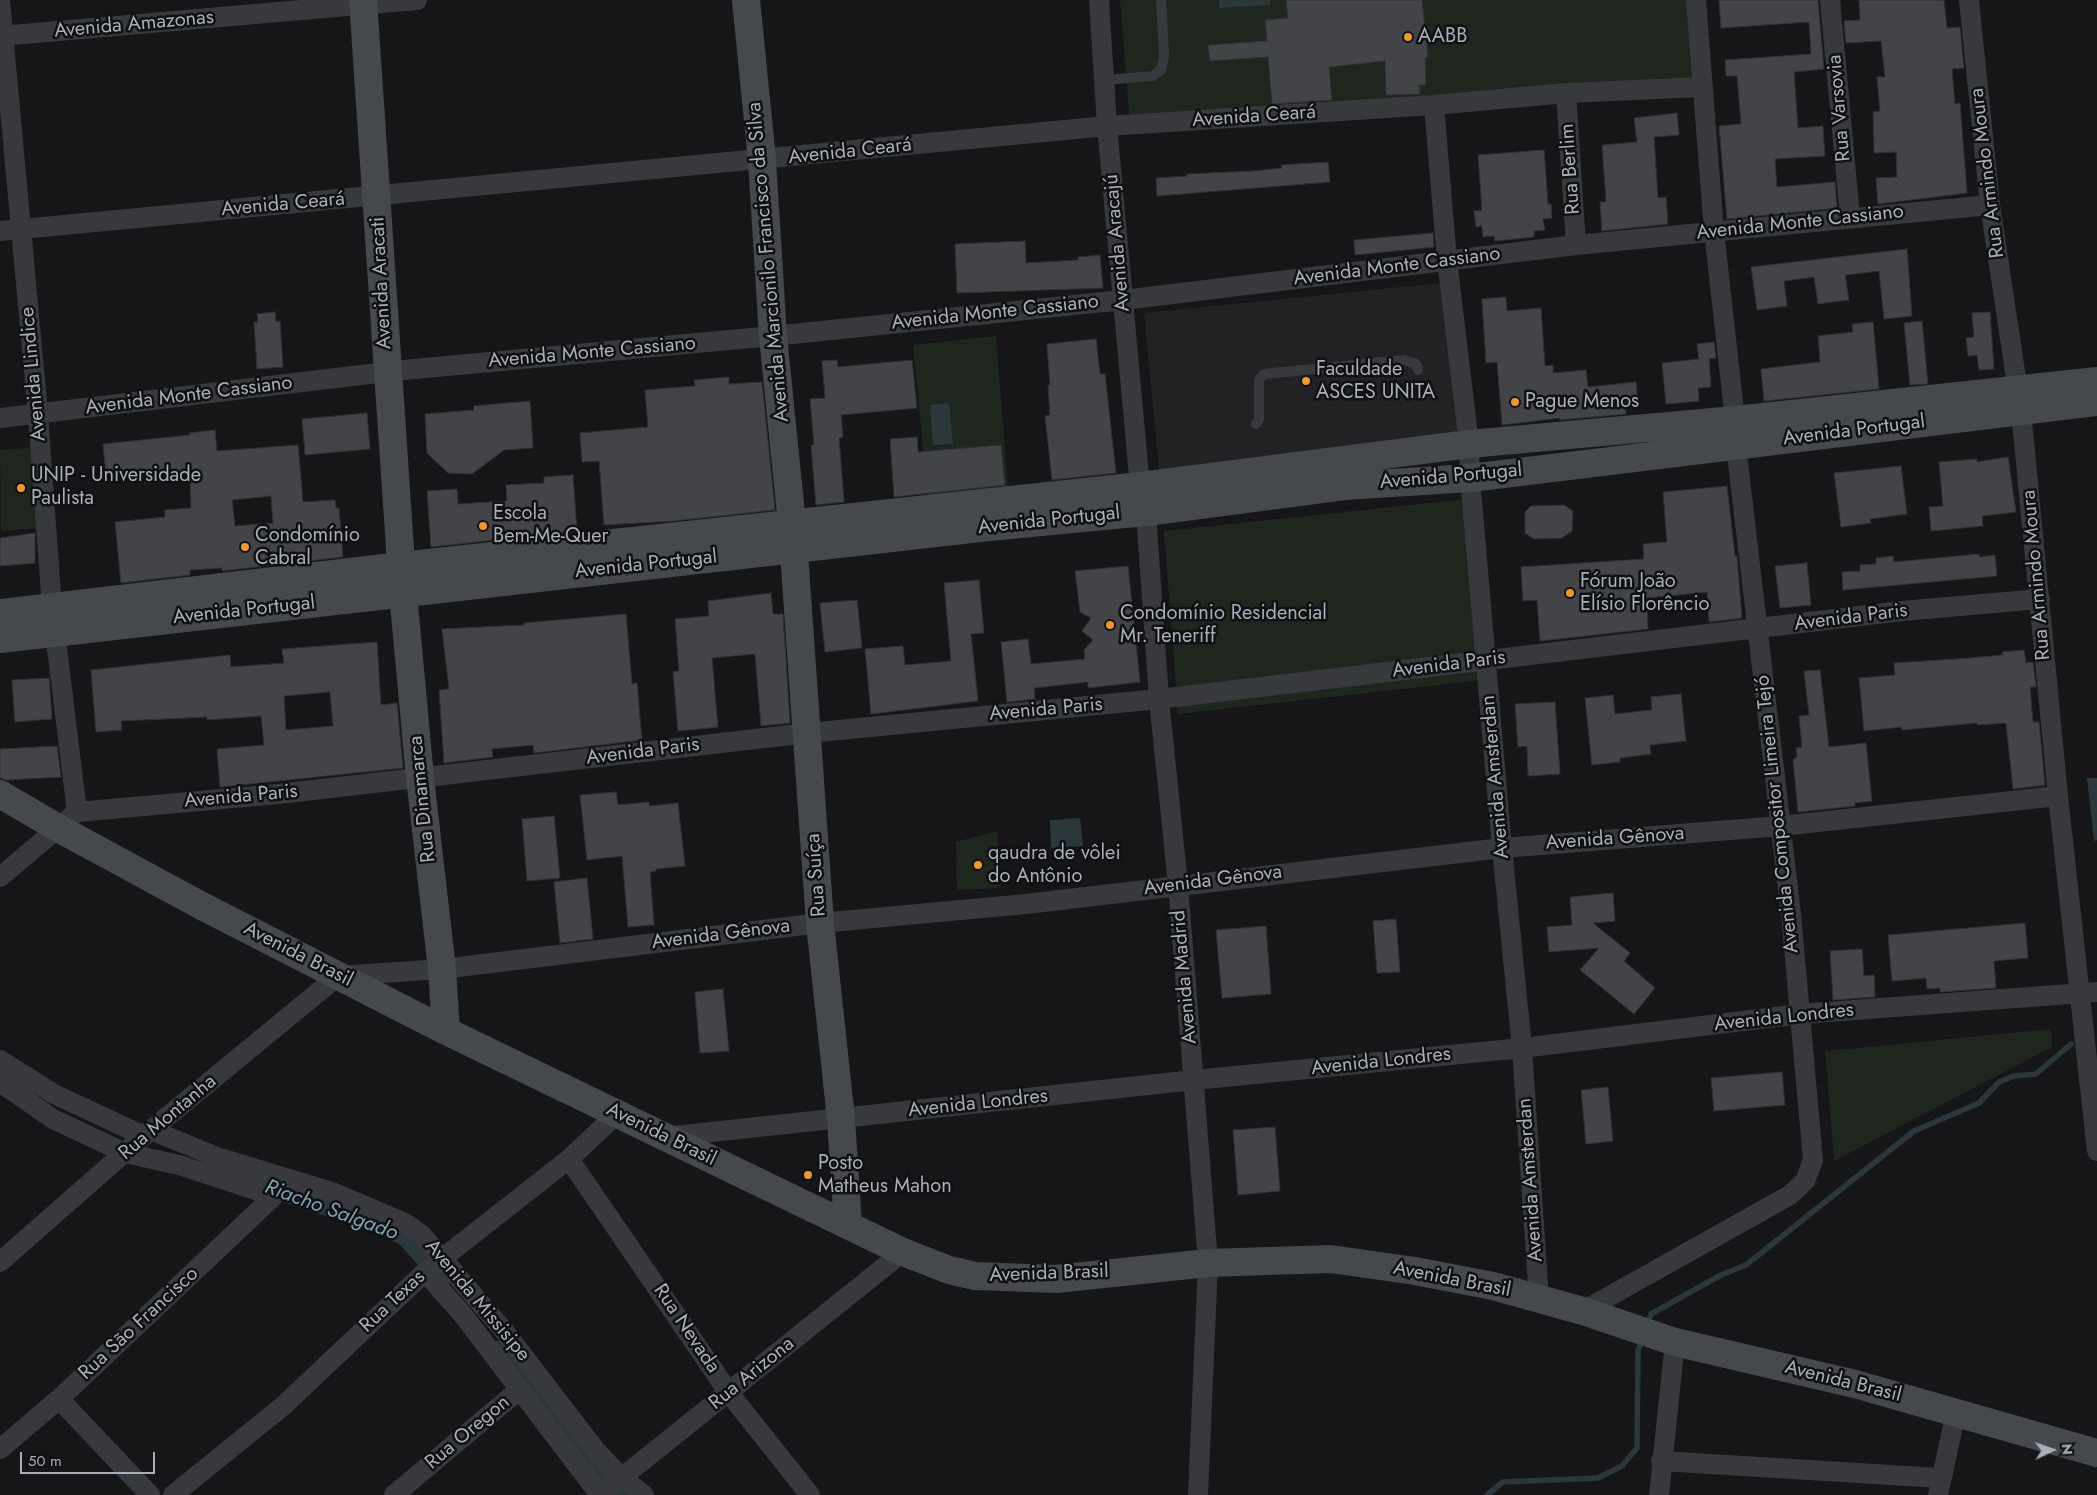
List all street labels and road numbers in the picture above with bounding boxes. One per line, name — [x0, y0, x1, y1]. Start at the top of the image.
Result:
street label: Avenida Amazonas — [53, 6, 215, 44]
street label: Rua Varsovia — [1823, 54, 1857, 162]
street label: Rua Armindo Moura — [1966, 87, 2010, 259]
street label: Avenida Marcionilo Francisco da Silva — [743, 101, 795, 423]
street label: Avenida Ceará — [1191, 101, 1317, 133]
street label: Rua Berlim — [1556, 123, 1586, 215]
street label: Avenida Ceará — [787, 134, 913, 170]
street label: Avenida Aracajú — [1100, 173, 1136, 313]
street label: Avenida Ceará — [220, 188, 346, 222]
street label: Avenida Monte Cassiano — [1695, 200, 1905, 246]
street label: Avenida Aracati — [367, 216, 397, 350]
street label: Avenida Monte Cassiano — [1292, 242, 1502, 292]
street label: Avenida Monte Cassiano — [890, 290, 1100, 336]
street label: Avenida Lindice — [16, 306, 52, 442]
street label: Avenida Monte Cassiano — [487, 332, 697, 374]
street label: Avenida Monte Cassiano — [84, 371, 294, 421]
street label: Avenida Portugal — [1782, 410, 1926, 452]
street label: Avenida Portugal — [1379, 459, 1523, 495]
street label: Rua Armindo Moura — [2018, 489, 2056, 661]
street label: Avenida Portugal — [977, 502, 1121, 540]
street label: Avenida Portugal — [574, 546, 718, 584]
street label: Avenida Portugal — [172, 592, 316, 630]
street label: Avenida Paris — [1793, 599, 1909, 637]
street label: Avenida Paris — [1391, 646, 1507, 684]
street label: Avenida Compositor Limeira Tejó — [1751, 674, 1805, 954]
street label: Avenida Paris — [988, 693, 1104, 727]
street label: Avenida Amsterdan — [1477, 694, 1515, 860]
street label: Avenida Paris — [585, 733, 701, 771]
street label: Rua Dinamarca — [404, 734, 442, 864]
street label: Avenida Paris — [183, 780, 299, 814]
street label: Avenida Gênova — [1545, 822, 1685, 856]
street label: Rua Suíça — [802, 833, 832, 917]
street label: Avenida Gênova — [1143, 861, 1283, 901]
street label: Avenida Madrid — [1167, 909, 1203, 1045]
street label: Avenida Gênova — [651, 915, 791, 955]
street label: Avenida Brasil — [239, 917, 357, 993]
street label: Avenida Londres — [1713, 999, 1855, 1037]
street label: Avenida Londres — [1310, 1043, 1452, 1081]
street label: Rua Montanha — [114, 1070, 222, 1166]
street label: Avenida Londres — [907, 1085, 1049, 1123]
street label: Avenida Amsterdan — [1513, 1097, 1549, 1263]
street label: Avenida Brasil — [602, 1098, 720, 1172]
street label: Avenida Missisipe — [419, 1235, 535, 1367]
street label: Avenida Brasil — [1391, 1257, 1513, 1303]
street label: Avenida Brasil — [989, 1260, 1109, 1288]
street label: Rua São Francisco — [74, 1262, 204, 1386]
street label: Rua Texas — [355, 1266, 431, 1338]
street label: Rua Nevada — [647, 1280, 725, 1378]
street label: Rua Arizona — [705, 1332, 799, 1416]
street label: Avenida Brasil — [1782, 1356, 1904, 1408]
street label: Rua Oregon — [421, 1391, 515, 1475]

